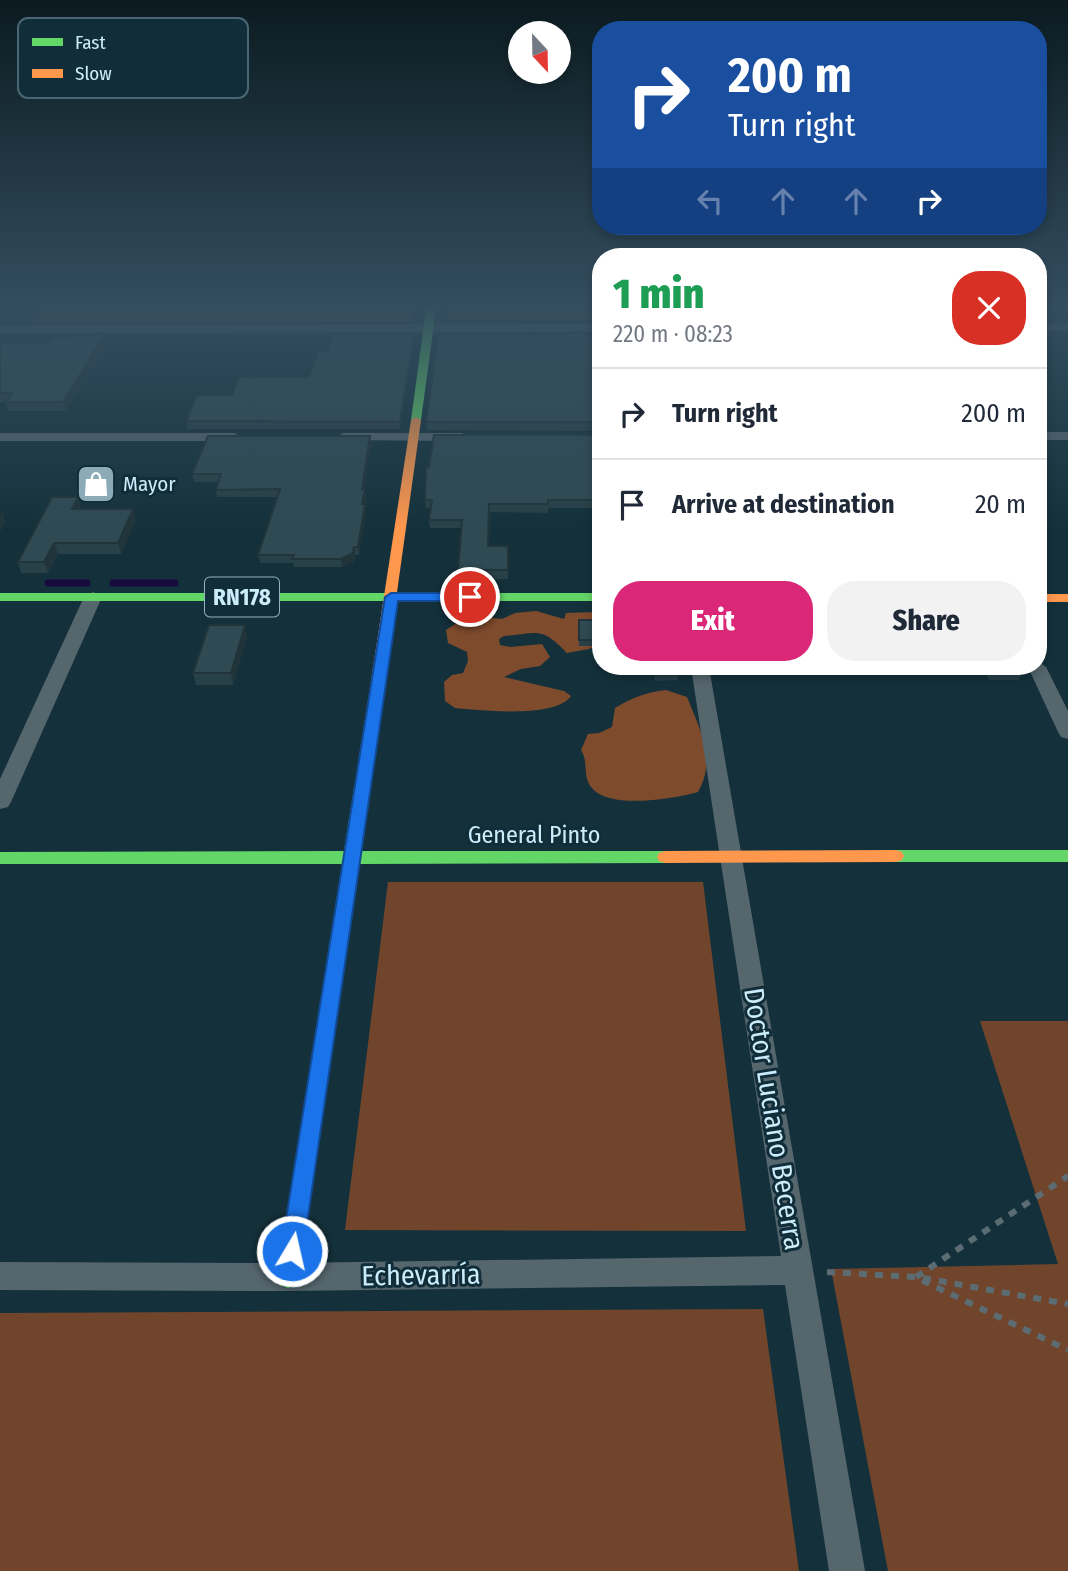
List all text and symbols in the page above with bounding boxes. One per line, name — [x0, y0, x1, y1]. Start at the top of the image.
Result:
legend — [18, 18, 248, 98]
north arrow — [508, 21, 570, 84]
map controls — [508, 21, 571, 84]
text: Fast — [75, 31, 106, 54]
text: 200 m — [728, 46, 852, 105]
icon: right — [613, 49, 704, 140]
text: Slow — [75, 62, 112, 85]
text: Turn right — [728, 106, 855, 144]
icon: left — [691, 182, 729, 220]
icon: ahead — [764, 182, 802, 220]
icon: ahead — [837, 182, 875, 220]
icon: right — [910, 182, 948, 220]
text: 1 min — [613, 269, 704, 319]
button: close — [952, 271, 1026, 345]
text: 220 m · 08:23 — [613, 320, 733, 348]
icon: right — [613, 395, 651, 433]
text: Turn right — [672, 398, 778, 429]
text: 200 m — [961, 398, 1026, 429]
shop icon: Mayor — [75, 463, 117, 505]
place label: Mayor — [123, 471, 176, 497]
icon: arrive — [613, 486, 651, 524]
text: Arrive at destination — [672, 489, 895, 520]
text: 20 m — [975, 489, 1026, 520]
pin — [440, 567, 500, 627]
road number: RN178 — [205, 578, 279, 617]
icon: arrive — [451, 578, 489, 616]
button: Exit — [613, 581, 813, 661]
button: Share — [827, 581, 1026, 661]
street label: General Pinto — [468, 821, 600, 849]
street label: Doctor Luciano Becerra — [737, 986, 811, 1252]
position arrow — [255, 1214, 329, 1288]
street label: Echevarría — [361, 1257, 481, 1293]

